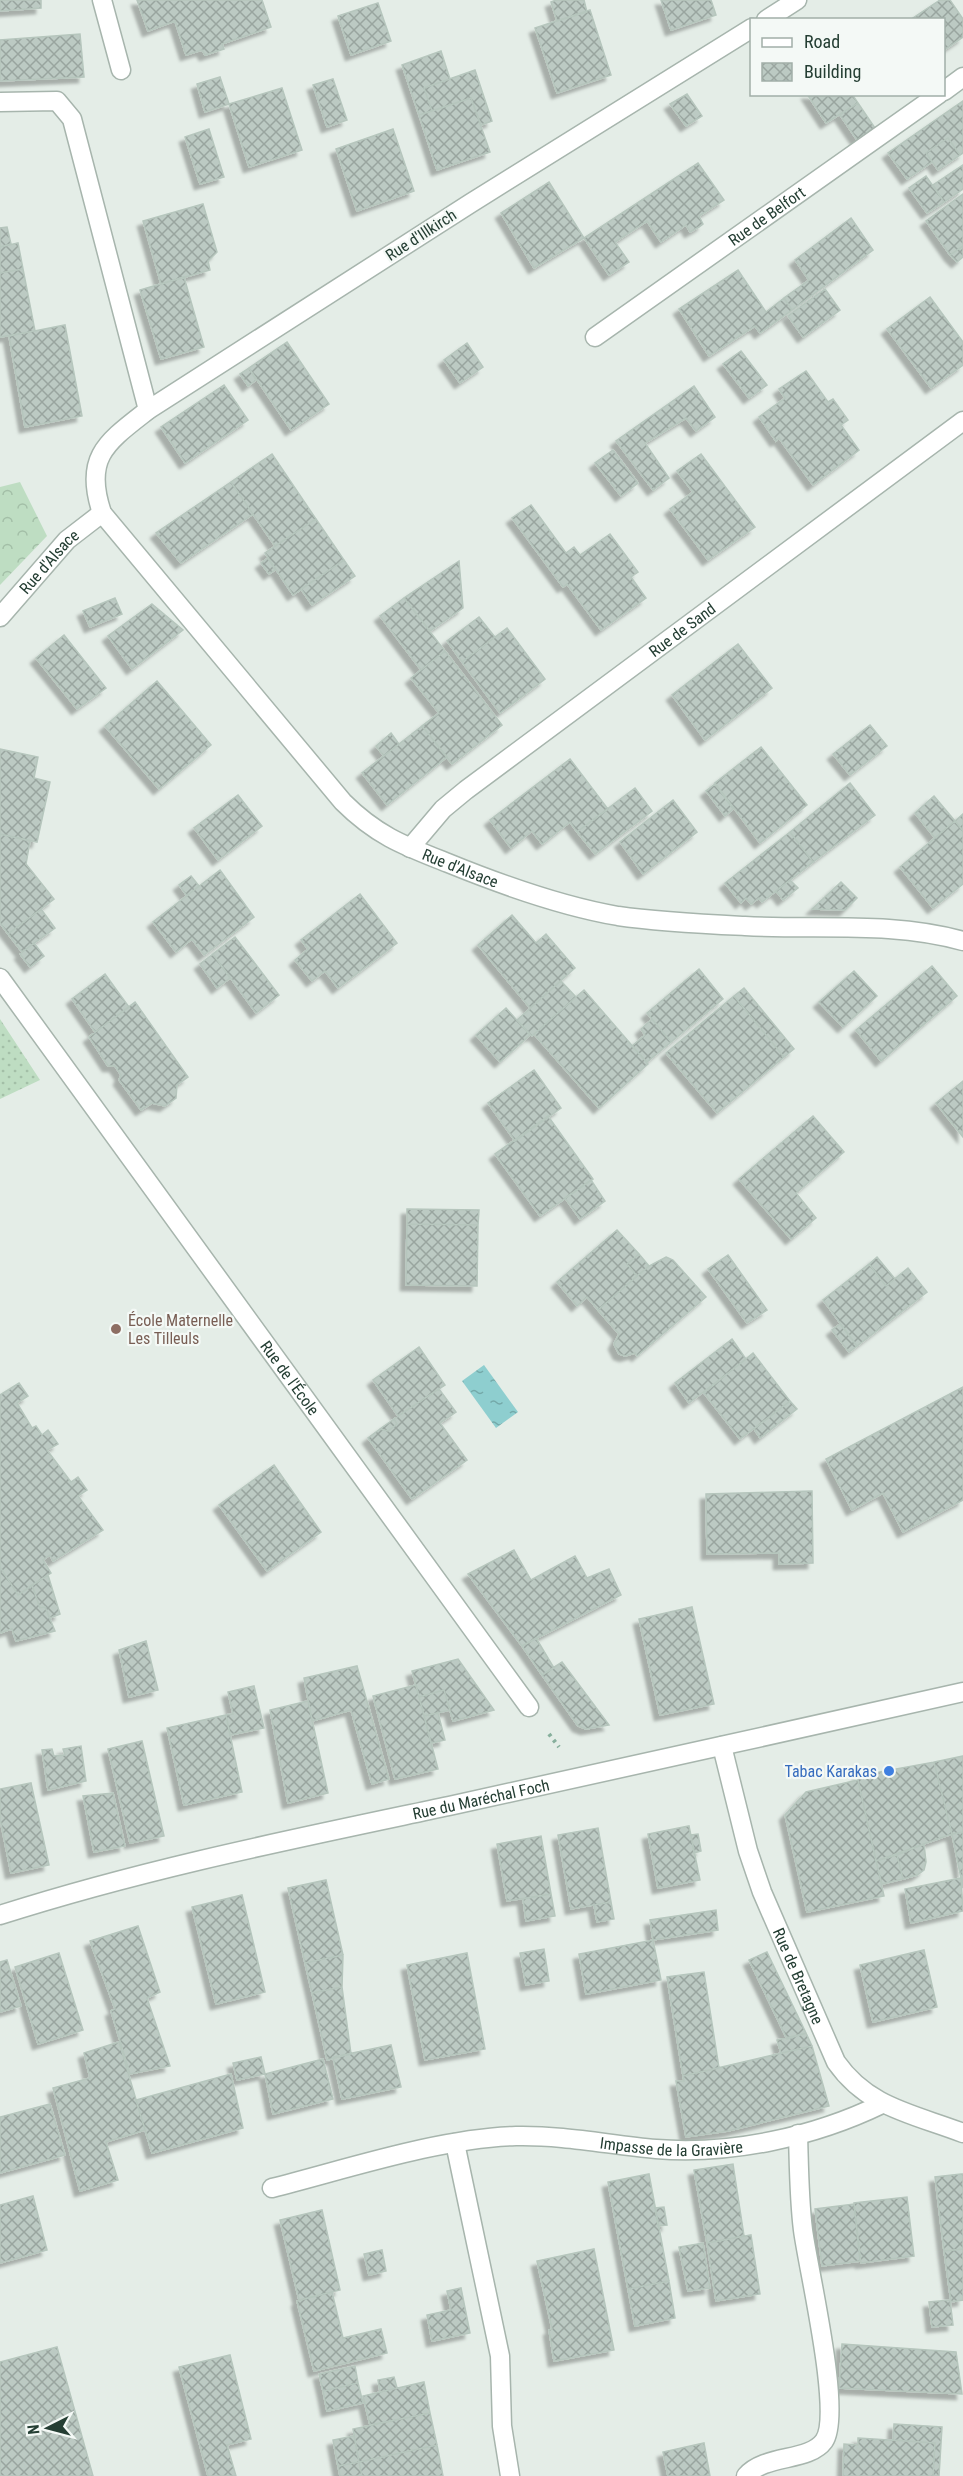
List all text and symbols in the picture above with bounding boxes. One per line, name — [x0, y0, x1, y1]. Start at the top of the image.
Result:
legend — [750, 18, 945, 96]
text: Road — [804, 31, 840, 52]
text: Building — [804, 61, 861, 82]
street label: Rue de Belfort — [724, 182, 809, 249]
street label: Rue d'Illkirch — [382, 205, 460, 265]
street label: Rue d'Alsace — [15, 525, 82, 598]
street label: Rue de Sand — [645, 599, 719, 661]
street label: Rue d'Alsace — [420, 844, 501, 891]
place label: École Maternelle Les Tilleuls — [128, 1311, 233, 1348]
marker: École Maternelle Les Tilleuls — [109, 1322, 123, 1336]
street label: Rue de l'École — [257, 1337, 323, 1419]
place label: Tabac Karakas — [784, 1762, 877, 1781]
marker: Tabac Karakas — [882, 1764, 896, 1778]
street label: Rue du Maréchal Foch — [411, 1775, 551, 1823]
street label: Rue de Bretagne — [769, 1925, 828, 2027]
street label: Impasse de la Gravière — [599, 2133, 744, 2160]
north arrow — [18, 2398, 78, 2458]
text: N — [24, 2424, 44, 2435]

